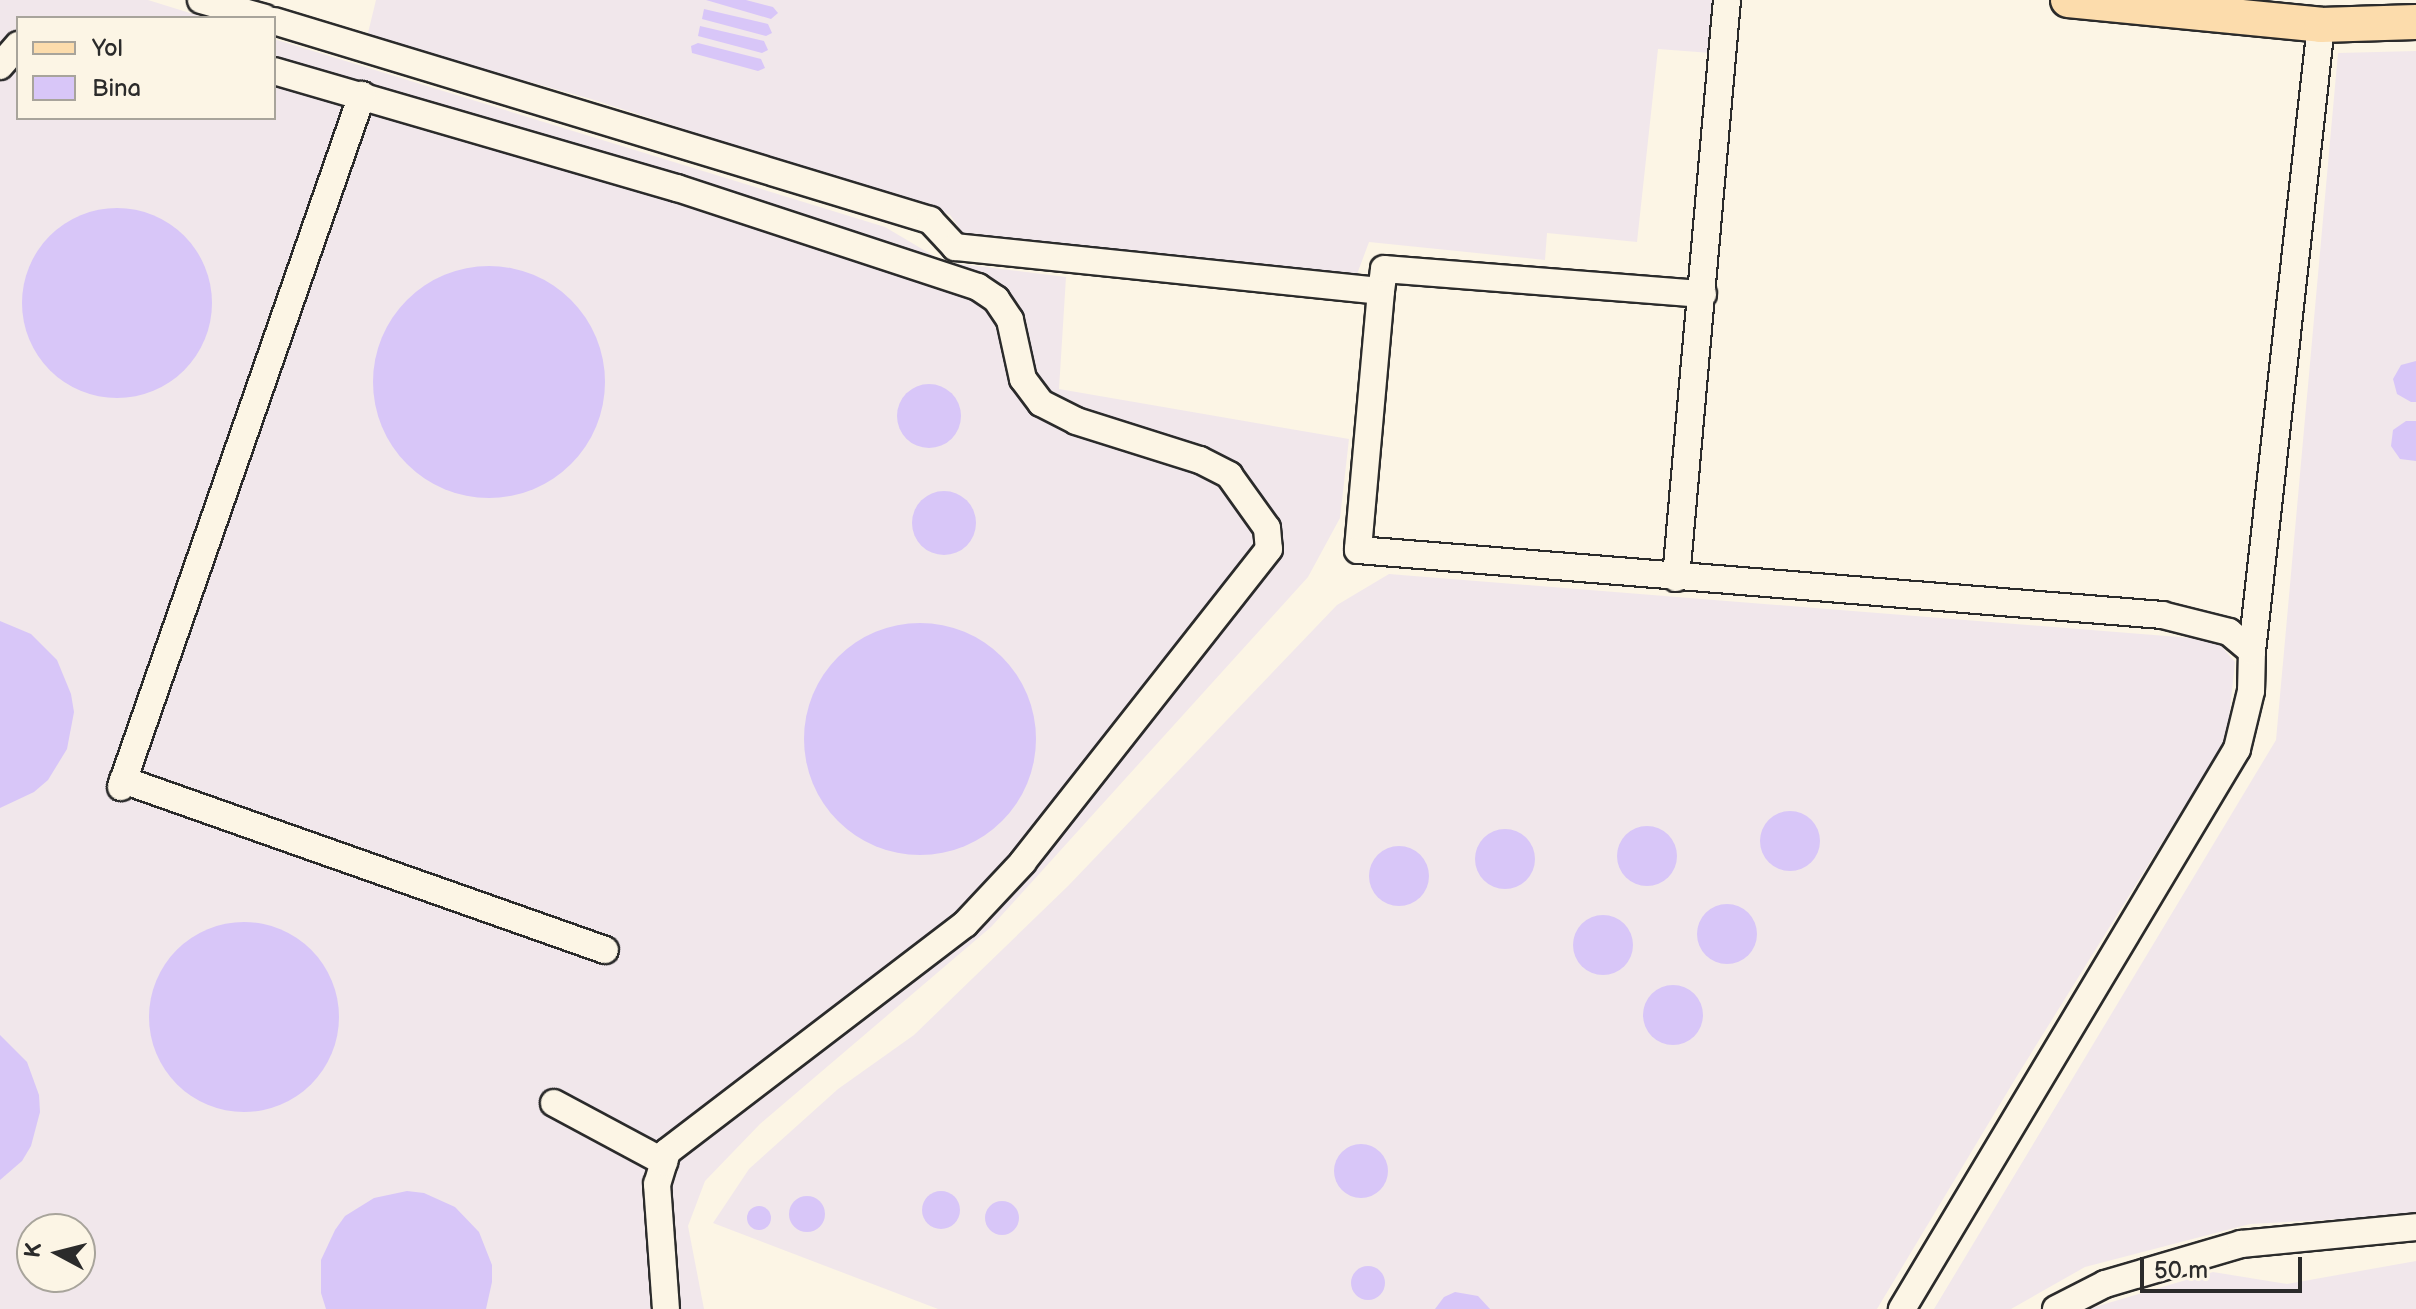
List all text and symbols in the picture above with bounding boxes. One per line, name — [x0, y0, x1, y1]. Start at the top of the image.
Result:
legend — [16, 16, 276, 120]
text: Yol — [92, 34, 123, 63]
text: Bina — [92, 74, 141, 103]
north arrow — [16, 1213, 96, 1293]
text: K — [19, 1241, 48, 1259]
scale bar — [2144, 1241, 2306, 1291]
text: 50 m — [2154, 1256, 2208, 1285]

